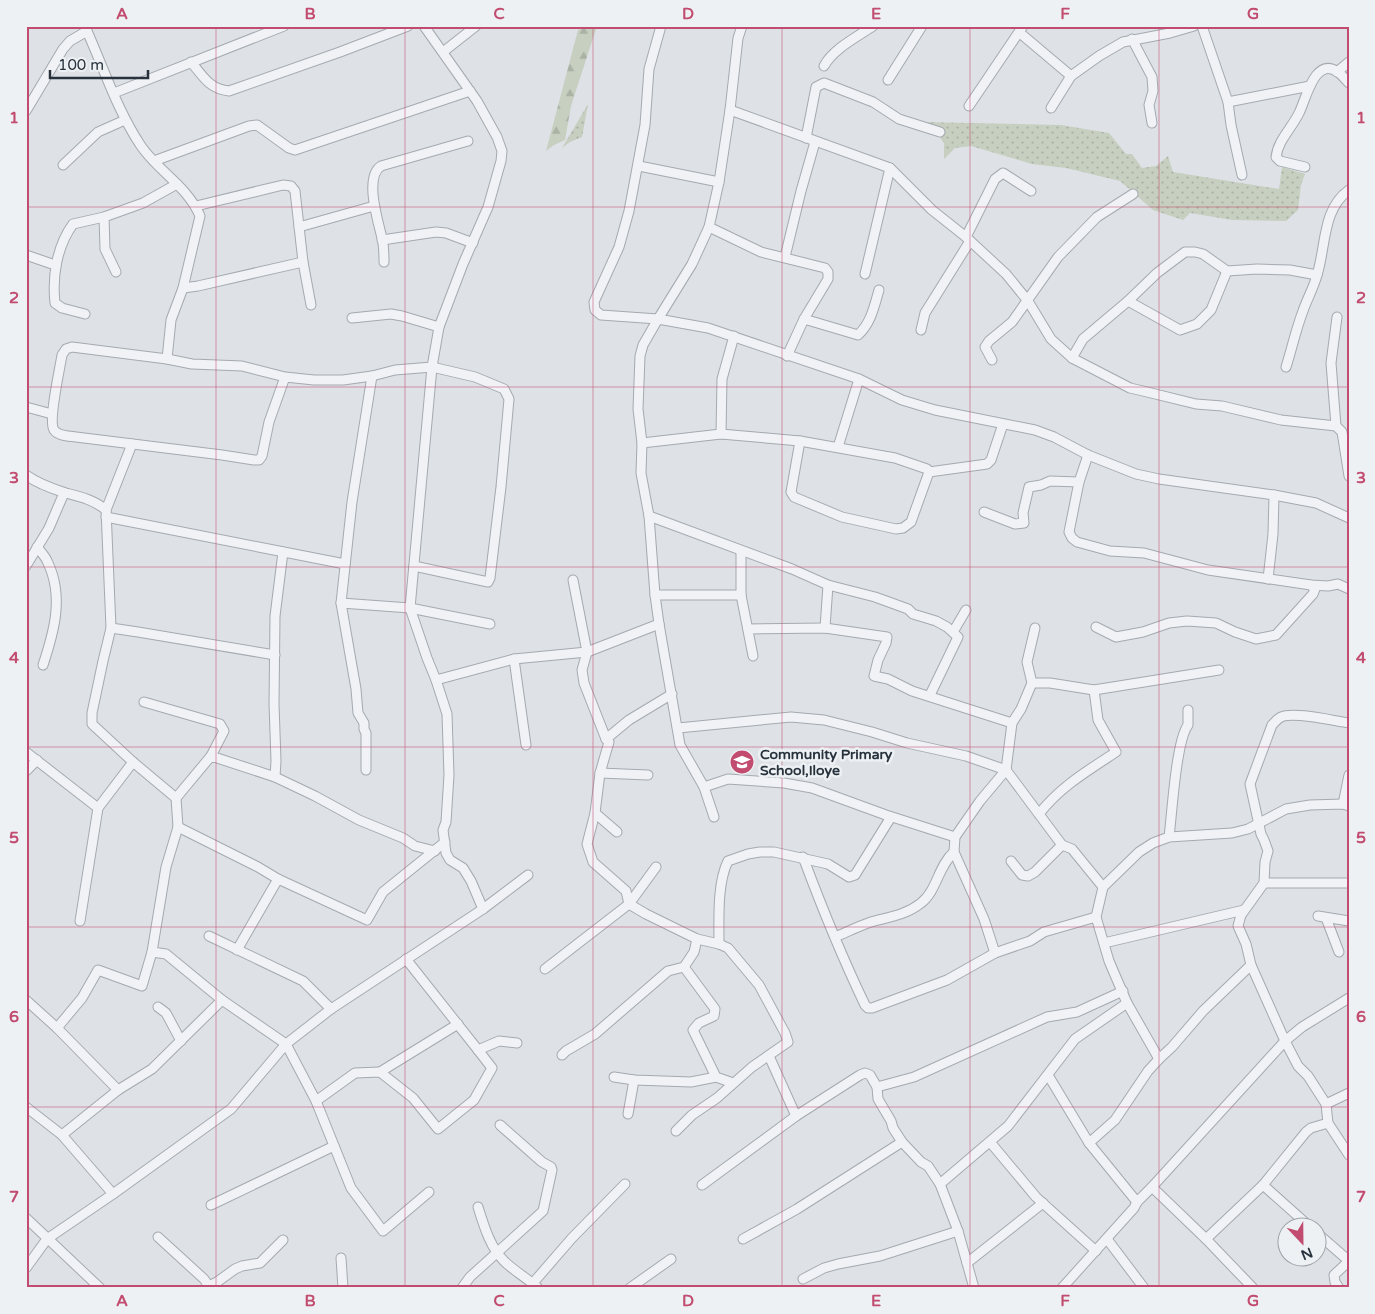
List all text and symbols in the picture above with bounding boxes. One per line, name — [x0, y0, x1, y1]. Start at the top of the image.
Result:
text: A — [116, 4, 128, 24]
text: B — [304, 4, 316, 24]
text: C — [493, 4, 505, 24]
text: D — [682, 4, 694, 24]
text: E — [871, 4, 881, 24]
text: F — [1060, 4, 1070, 24]
text: G — [1247, 4, 1259, 24]
scale bar — [50, 48, 148, 80]
text: 100 m — [58, 56, 104, 74]
text: 1 — [9, 108, 19, 128]
text: 1 — [1356, 108, 1366, 128]
text: 2 — [9, 288, 19, 308]
text: 2 — [1356, 288, 1366, 308]
text: 3 — [9, 468, 19, 488]
text: 3 — [1356, 468, 1366, 488]
text: 4 — [9, 648, 19, 668]
text: 4 — [1356, 648, 1366, 668]
place label: Community Primary School,Iloye — [760, 746, 893, 779]
school or university icon: Community Primary School,Iloye — [729, 749, 755, 775]
text: 5 — [9, 828, 19, 848]
text: 5 — [1356, 828, 1366, 848]
text: 6 — [9, 1007, 19, 1027]
text: 6 — [1356, 1007, 1366, 1027]
text: 7 — [9, 1187, 19, 1207]
text: 7 — [1356, 1187, 1366, 1207]
north arrow — [1278, 1216, 1328, 1266]
text: N — [1298, 1244, 1315, 1264]
text: A — [116, 1291, 128, 1311]
text: B — [304, 1291, 316, 1311]
text: C — [493, 1291, 505, 1311]
text: D — [682, 1291, 694, 1311]
text: E — [871, 1291, 881, 1311]
text: F — [1060, 1291, 1070, 1311]
text: G — [1247, 1291, 1259, 1311]

